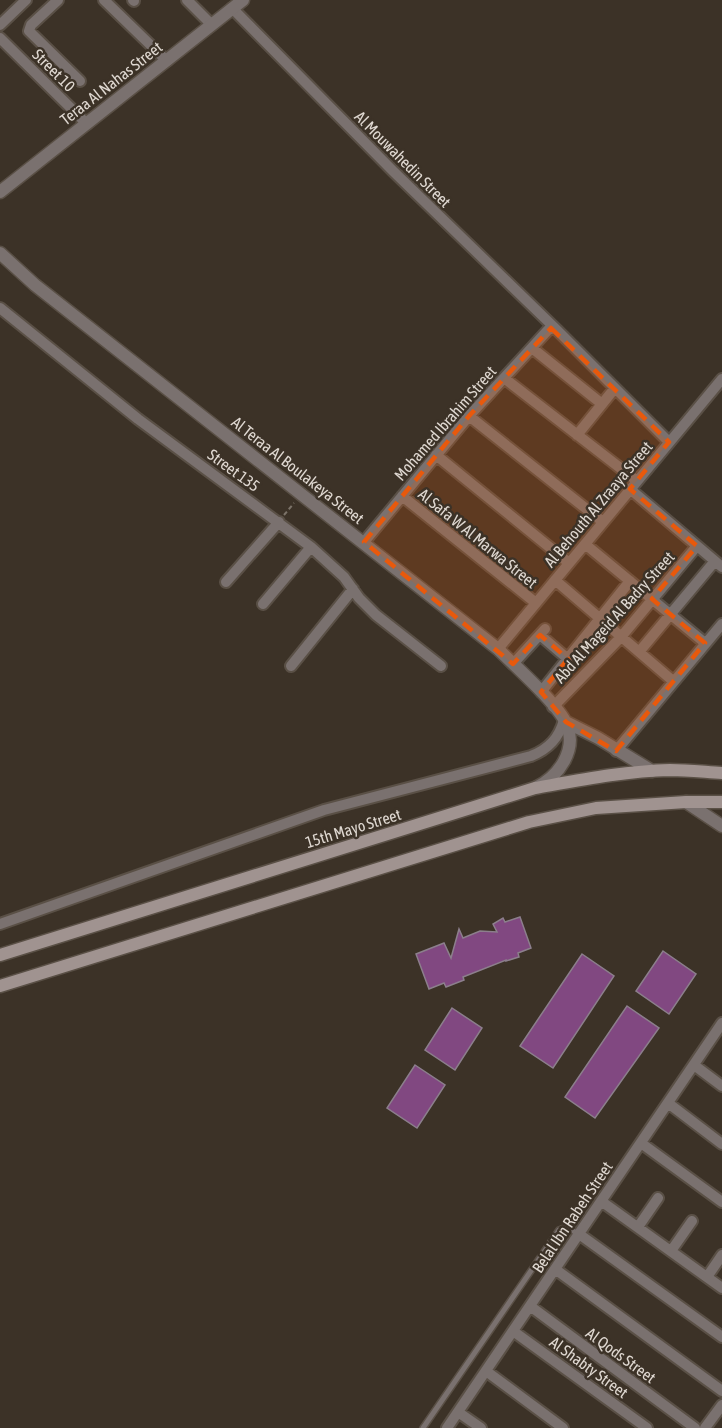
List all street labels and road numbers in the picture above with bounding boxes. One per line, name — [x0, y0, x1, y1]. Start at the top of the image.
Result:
street label: Teraa Al Nahas Street — [57, 37, 166, 128]
street label: Street 10 — [29, 45, 79, 95]
street label: Al Mouwahedin Street — [351, 107, 455, 211]
street label: Mohamed Ibrahim Street — [390, 362, 500, 484]
street label: Al Teraa Al Boulakeya Street — [228, 413, 368, 528]
street label: Al Behouth Al Zraaya Street — [540, 437, 657, 571]
street label: Street 135 — [204, 445, 264, 495]
street label: Al Safa W Al Marwa Street — [415, 485, 541, 592]
street label: Abd Al Mageid Al Badry Street — [550, 547, 679, 687]
street label: 15th Mayo Street — [303, 805, 404, 852]
street label: Belal Ibn Rabeh Street — [528, 1158, 616, 1276]
street label: Al Qods Street — [583, 1324, 660, 1387]
street label: Al Shabty Street — [546, 1333, 632, 1402]

